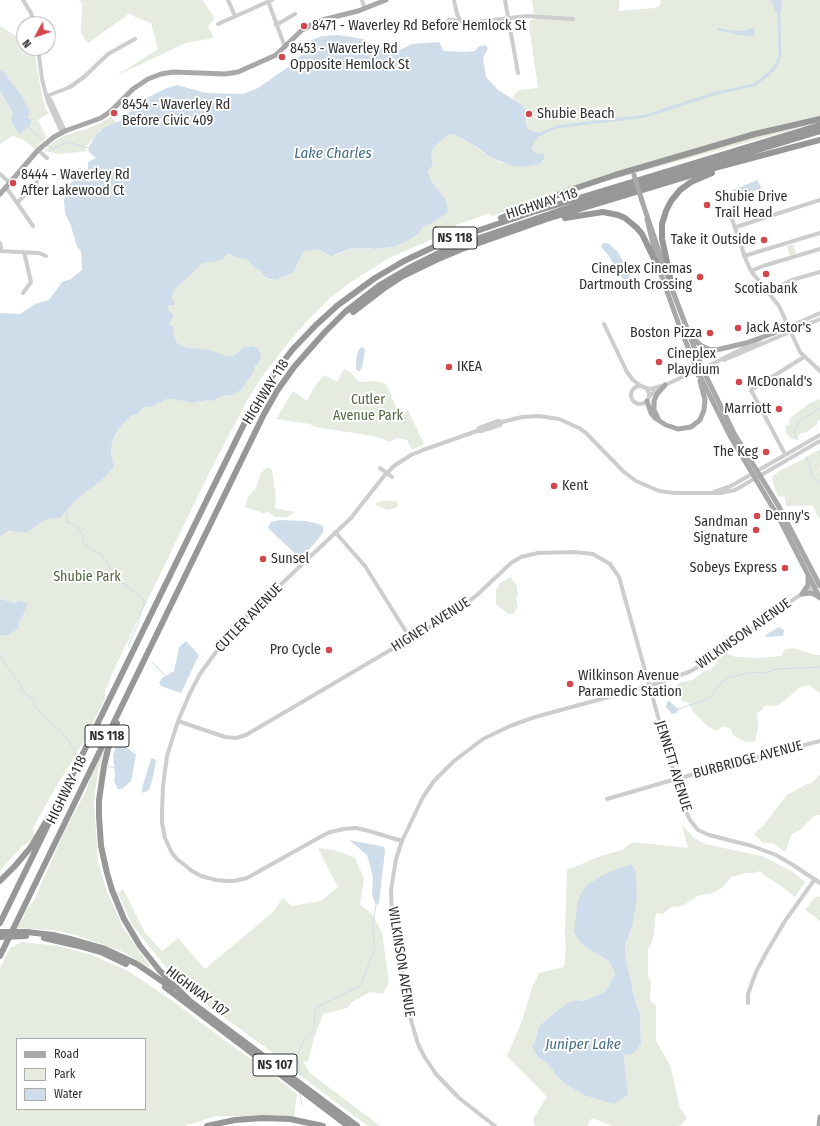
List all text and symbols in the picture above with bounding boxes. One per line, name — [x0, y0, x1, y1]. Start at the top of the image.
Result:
north arrow — [16, 16, 56, 56]
place label: 8471 - Waverley Rd Before Hemlock St — [312, 18, 526, 34]
marker: 8471 - Waverley Rd Before Hemlock St — [299, 21, 309, 31]
text: N — [20, 37, 34, 50]
place label: 8453 - Waverley Rd Opposite Hemlock St — [290, 41, 410, 74]
marker: 8453 - Waverley Rd Opposite Hemlock St — [277, 52, 287, 62]
place label: 8454 - Waverley Rd Before Civic 409 — [122, 97, 230, 130]
place label: Shubie Beach — [537, 106, 615, 122]
marker: 8454 - Waverley Rd Before Civic 409 — [109, 108, 119, 118]
marker: Shubie Beach — [524, 109, 534, 119]
water label: Lake Charles — [294, 145, 372, 163]
place label: 8444 - Waverley Rd After Lakewood Ct — [21, 167, 130, 200]
marker: 8444 - Waverley Rd After Lakewood Ct — [8, 178, 18, 188]
street label: HIGHWAY 118 — [504, 185, 580, 223]
place label: Shubie Drive Trail Head — [715, 189, 787, 222]
marker: Shubie Drive Trail Head — [702, 200, 712, 210]
road number: NS 118 — [433, 227, 477, 249]
place label: Take it Outside — [671, 232, 756, 248]
marker: Take it Outside — [759, 235, 769, 245]
place label: Cineplex Cinemas Dartmouth Crossing — [579, 261, 692, 294]
marker: Scotiabank — [761, 269, 771, 279]
marker: Cineplex Cinemas Dartmouth Crossing — [695, 272, 705, 282]
place label: Scotiabank — [734, 281, 798, 297]
place label: Jack Astor's — [746, 320, 811, 336]
marker: Jack Astor's — [733, 323, 743, 333]
place label: Boston Pizza — [630, 325, 702, 341]
marker: Boston Pizza — [705, 328, 715, 338]
place label: Cineplex Playdium — [667, 346, 720, 378]
street label: HIGHWAY 118 — [239, 356, 293, 428]
marker: Cineplex Playdium — [654, 357, 664, 367]
place label: IKEA — [457, 359, 482, 375]
marker: IKEA — [444, 362, 454, 372]
place label: McDonald's — [747, 374, 812, 390]
marker: McDonald's — [734, 377, 744, 387]
park label: Cutler Avenue Park — [333, 392, 403, 424]
place label: Marriott — [724, 401, 771, 417]
marker: Marriott — [774, 404, 784, 414]
place label: The Keg — [713, 444, 758, 460]
marker: The Keg — [761, 447, 771, 457]
place label: Kent — [562, 478, 588, 494]
marker: Kent — [549, 481, 559, 491]
place label: Denny's — [765, 508, 810, 524]
marker: Denny's — [752, 511, 762, 521]
place label: Sandman Signature — [693, 514, 748, 546]
marker: Sandman Signature — [751, 525, 761, 535]
place label: Sunsel — [271, 551, 309, 567]
marker: Sunsel — [258, 554, 268, 564]
place label: Sobeys Express — [690, 560, 777, 576]
marker: Sobeys Express — [780, 563, 790, 573]
park label: Shubie Park — [53, 569, 121, 585]
street label: CUTLER AVENUE — [212, 580, 286, 656]
street label: HIGNEY AVENUE — [389, 594, 473, 656]
street label: WILKINSON AVENUE — [693, 595, 795, 673]
place label: Pro Cycle — [270, 642, 321, 658]
marker: Pro Cycle — [324, 645, 334, 655]
place label: Wilkinson Avenue Paramedic Station — [578, 668, 682, 700]
marker: Wilkinson Avenue Paramedic Station — [565, 679, 575, 689]
street label: JENNETT AVENUE — [651, 718, 695, 814]
road number: NS 118 — [85, 725, 129, 747]
street label: BURBRIDGE AVENUE — [691, 737, 805, 783]
street label: HIGHWAY 118 — [43, 753, 91, 827]
street label: WILKINSON AVENUE — [384, 906, 418, 1018]
street label: HIGHWAY 107 — [162, 963, 232, 1021]
water label: Juniper Lake — [545, 1036, 621, 1054]
legend — [16, 1038, 146, 1110]
text: Road — [54, 1047, 79, 1061]
road number: NS 107 — [253, 1054, 297, 1076]
text: Park — [54, 1067, 75, 1081]
text: Water — [54, 1087, 82, 1101]

